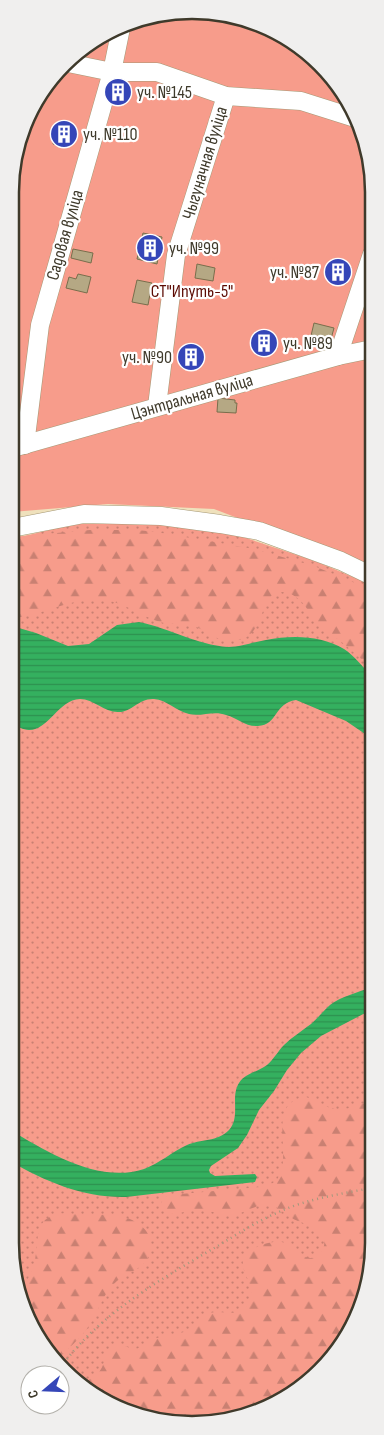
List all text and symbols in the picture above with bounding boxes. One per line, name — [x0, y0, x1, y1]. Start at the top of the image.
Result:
building icon: уч. №145 — [103, 77, 133, 107]
place label: уч. №145 — [137, 82, 192, 103]
street label: Чыгуначная вуліца — [178, 104, 232, 222]
building icon: уч. №110 — [49, 119, 79, 149]
place label: уч. №110 — [83, 124, 138, 145]
street label: Садовая вуліца — [42, 187, 88, 283]
building icon: уч. №99 — [135, 233, 165, 263]
place label: уч. №99 — [169, 238, 219, 259]
building icon: уч. №87 — [323, 257, 353, 287]
place label: уч. №87 — [270, 262, 320, 283]
park label: СТ"Ипуть-5" — [151, 281, 233, 302]
building icon: уч. №89 — [249, 328, 279, 358]
place label: уч. №89 — [283, 333, 333, 354]
building icon: уч. №90 — [176, 342, 206, 372]
place label: уч. №90 — [122, 347, 172, 368]
street label: Цэнтральная вуліца — [129, 370, 255, 424]
north arrow — [20, 1365, 70, 1415]
text: С — [24, 1388, 42, 1400]

